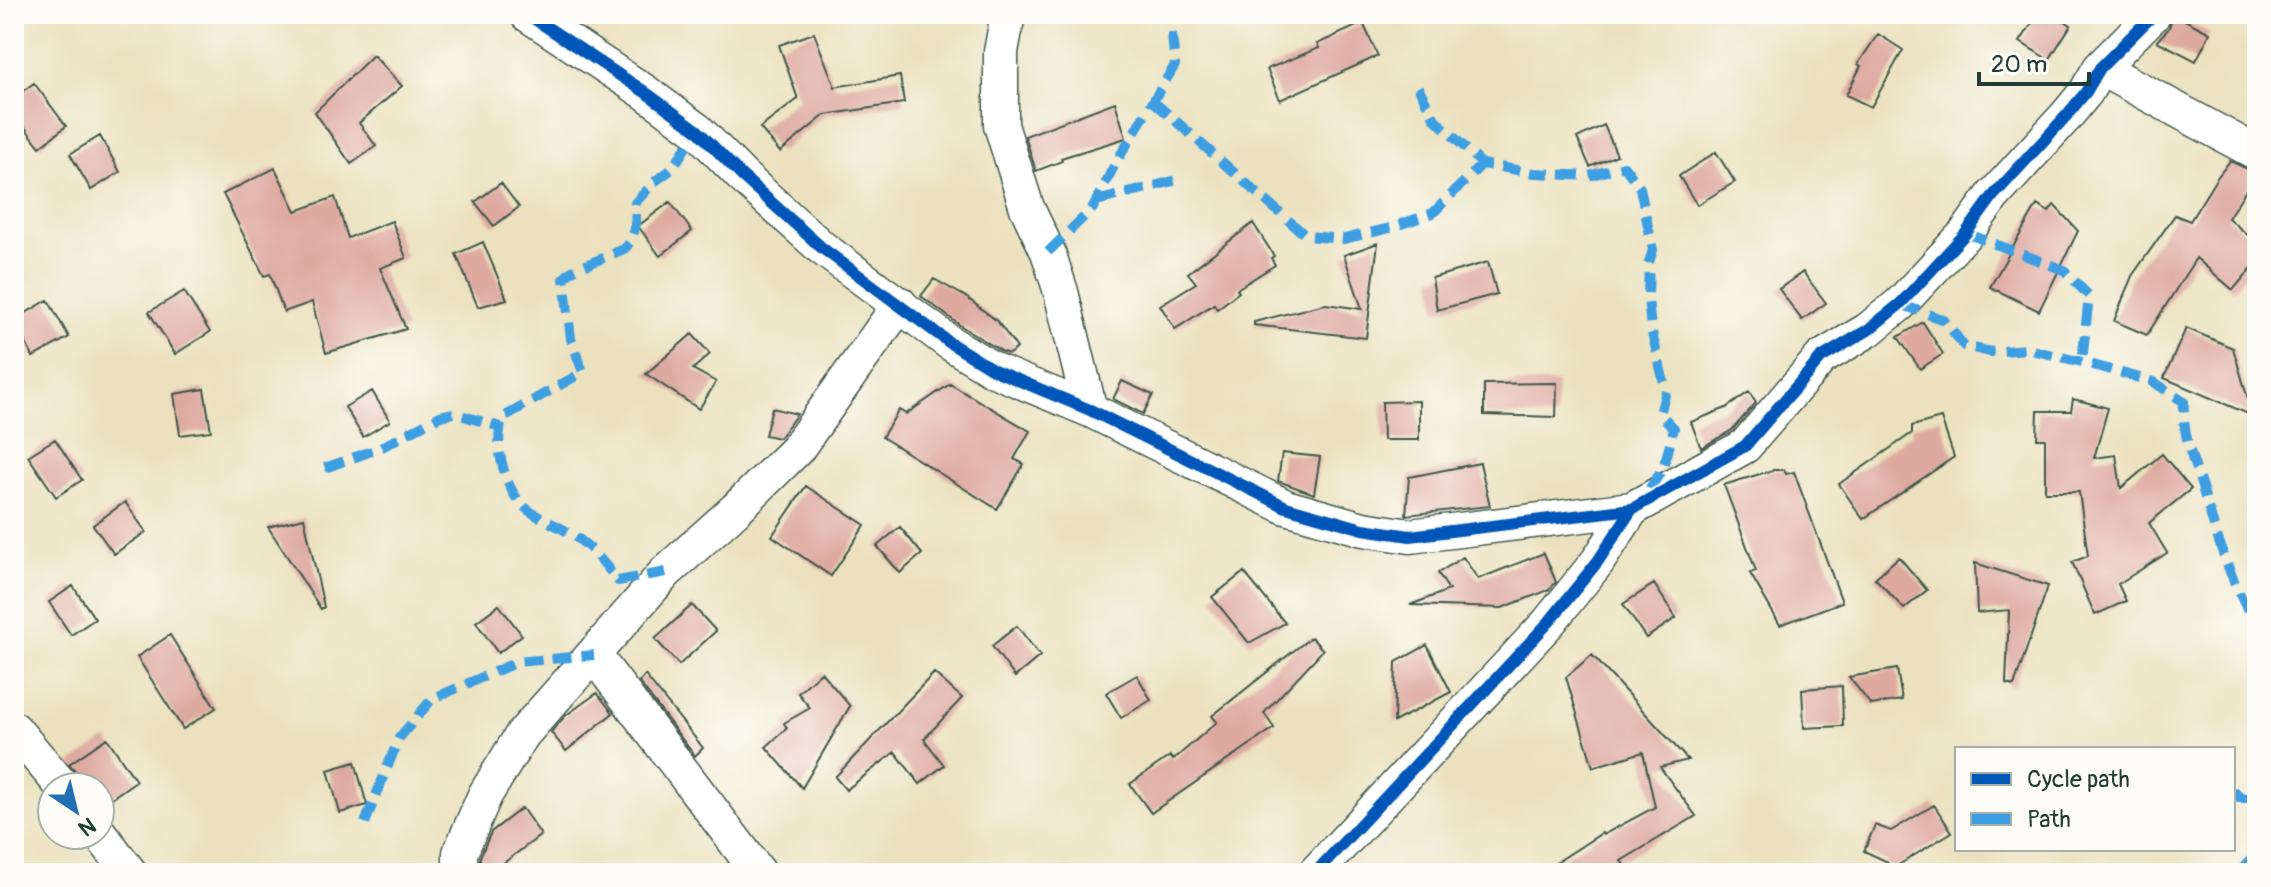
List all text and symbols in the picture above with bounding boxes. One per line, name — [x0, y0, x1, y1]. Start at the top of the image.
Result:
scale bar — [1979, 36, 2089, 86]
text: 20 m — [1991, 50, 2047, 79]
legend — [1955, 747, 2235, 851]
text: Cycle path — [2027, 765, 2130, 794]
north arrow — [36, 771, 116, 851]
text: Path — [2027, 805, 2071, 834]
text: N — [73, 811, 101, 842]

